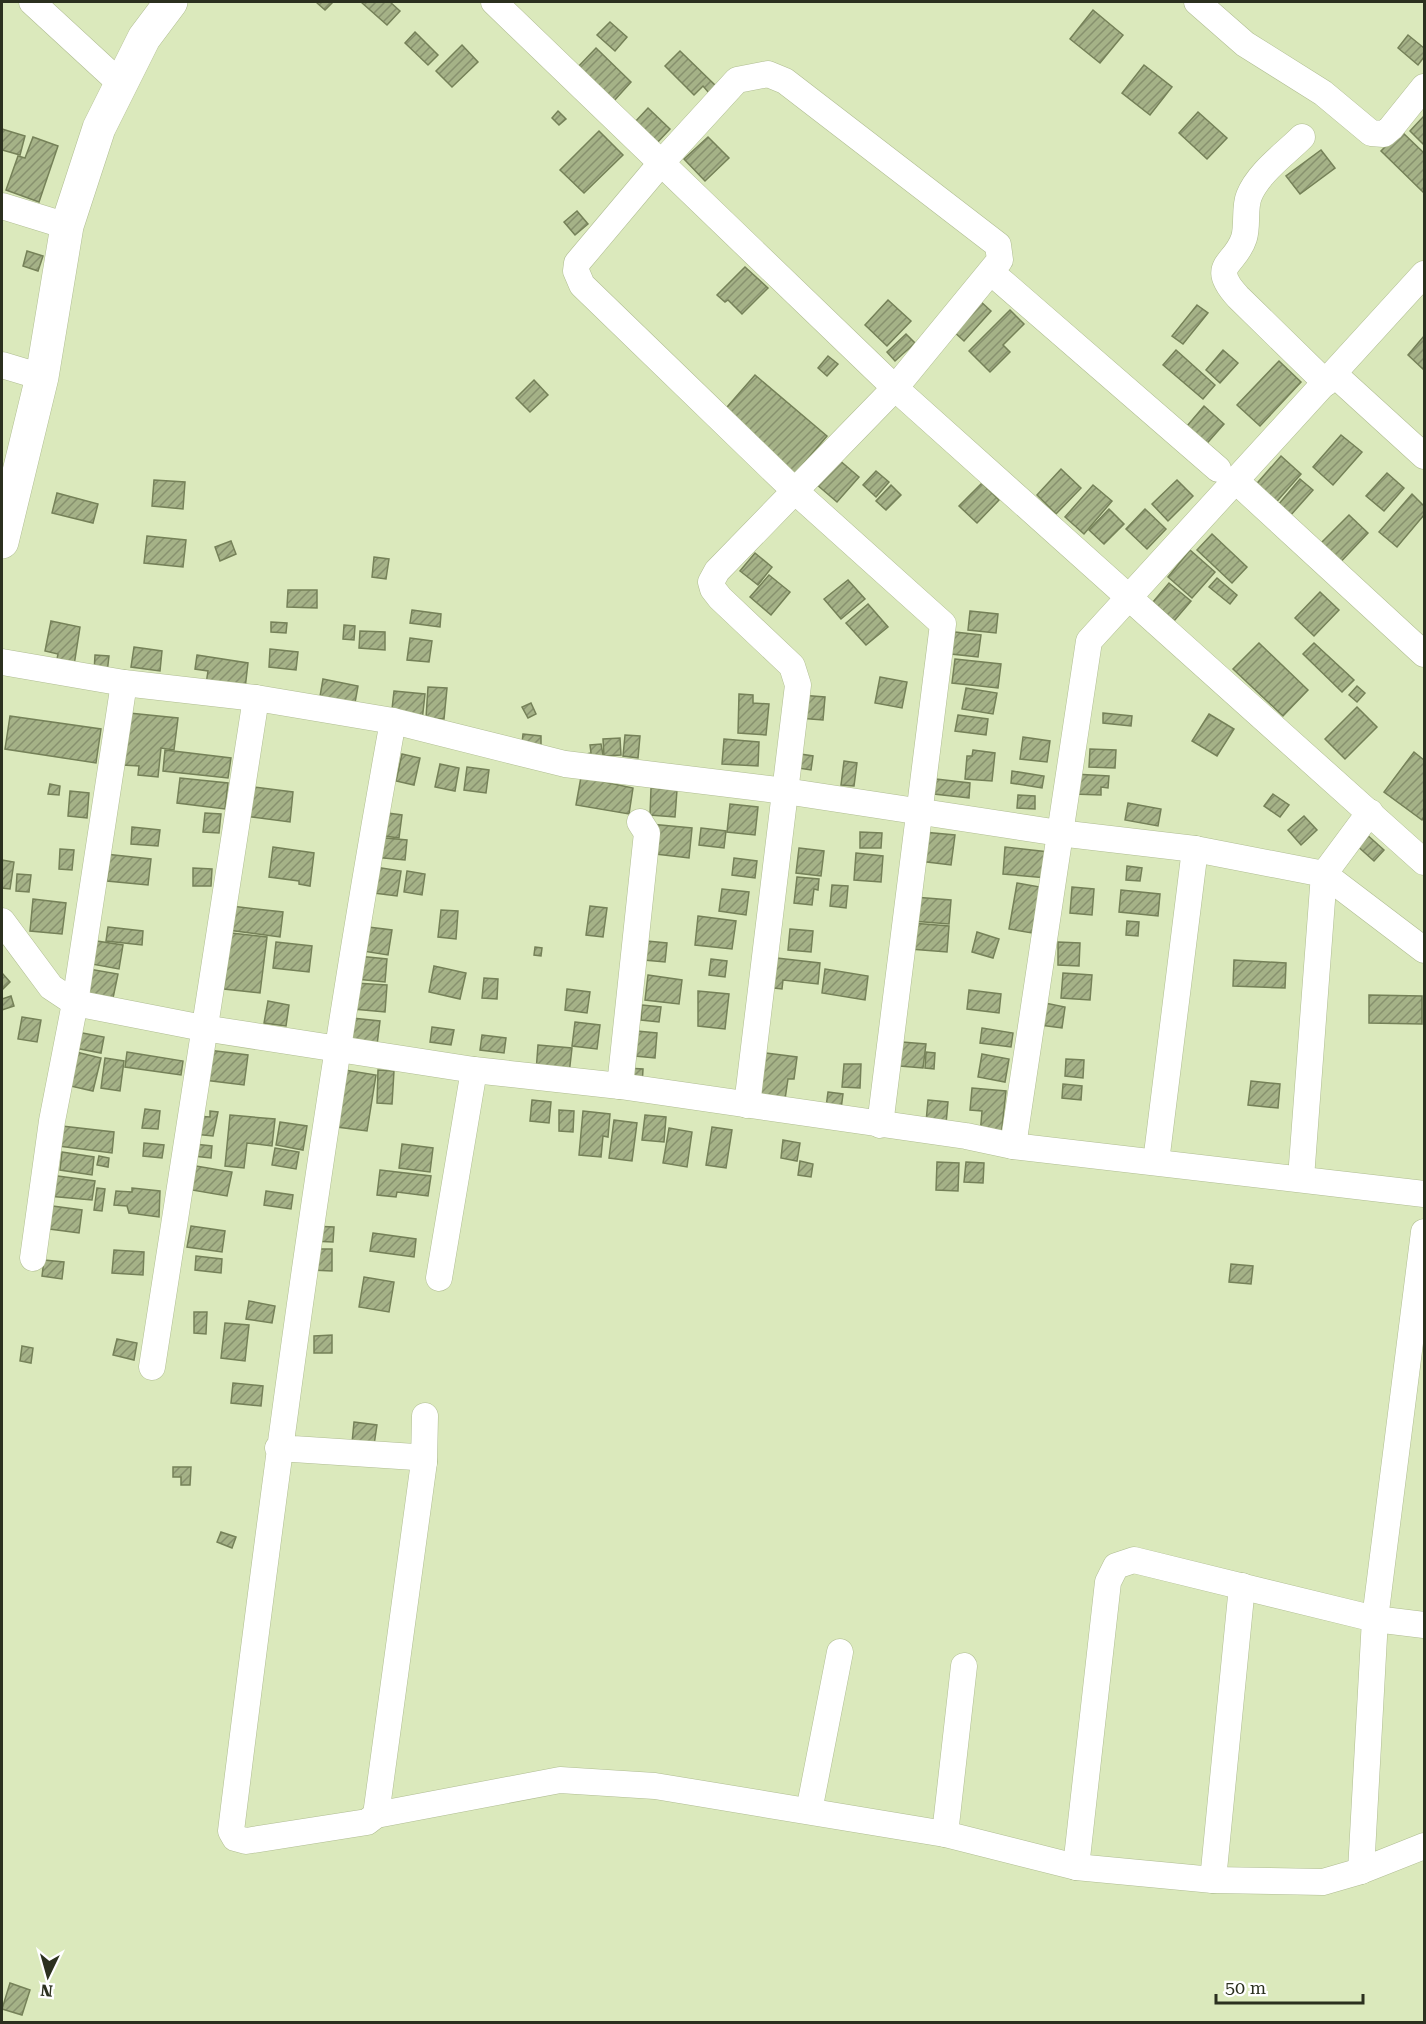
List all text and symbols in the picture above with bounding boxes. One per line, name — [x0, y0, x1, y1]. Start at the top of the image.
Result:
north arrow — [18, 1946, 78, 2006]
scale bar — [1216, 1967, 1363, 2005]
text: 50 m — [1225, 1977, 1266, 1998]
text: N — [40, 1980, 54, 2000]

